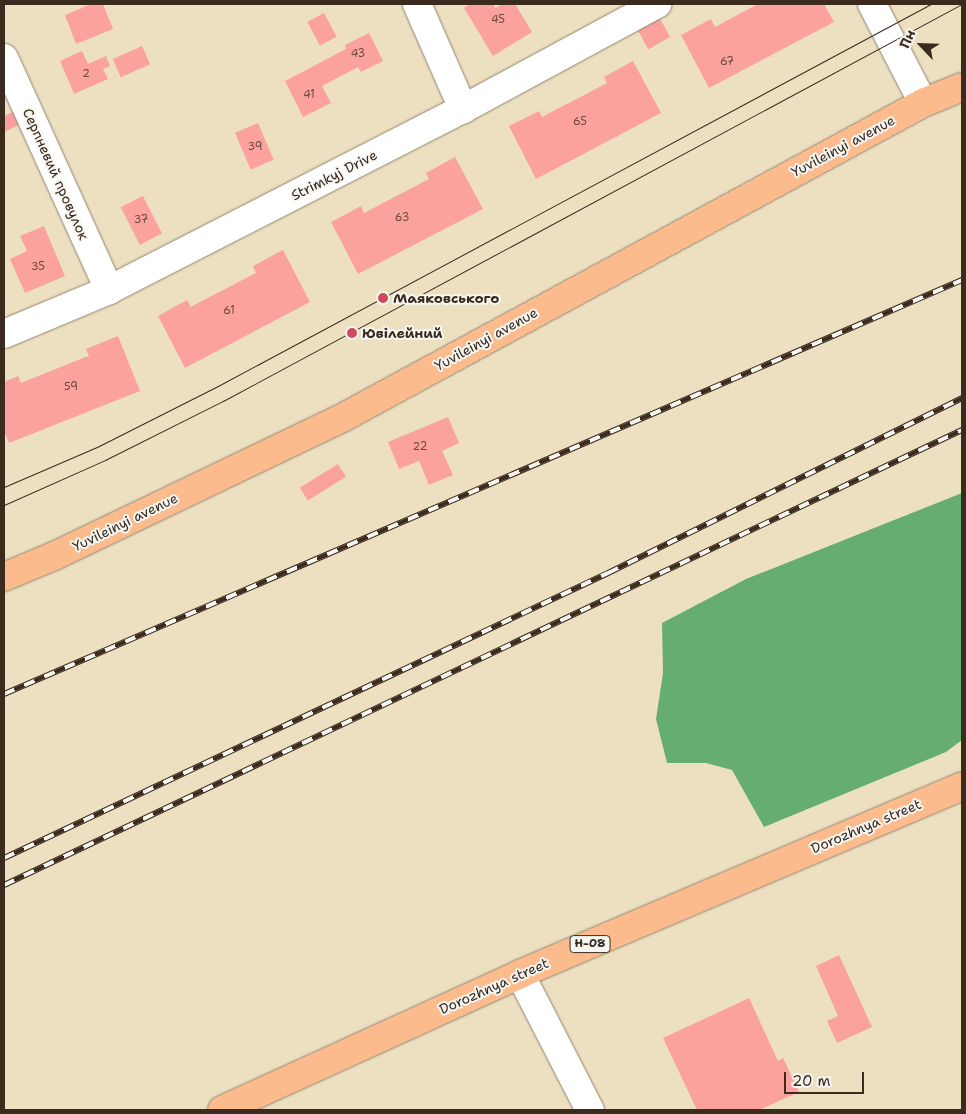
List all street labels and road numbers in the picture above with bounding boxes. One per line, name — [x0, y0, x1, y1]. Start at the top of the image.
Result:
street label: Серпневий провулок — [19, 106, 93, 242]
street label: Yuvileinyi avenue — [788, 112, 898, 180]
street label: Strimkyj Drive — [288, 146, 380, 204]
street label: Yuvileinyi avenue — [432, 304, 540, 374]
street label: Yuvileinyi avenue — [70, 489, 180, 555]
street label: Dorozhnya street — [808, 795, 924, 857]
road number: Н-08 — [569, 934, 611, 954]
street label: Dorozhnya street — [437, 954, 551, 1018]

